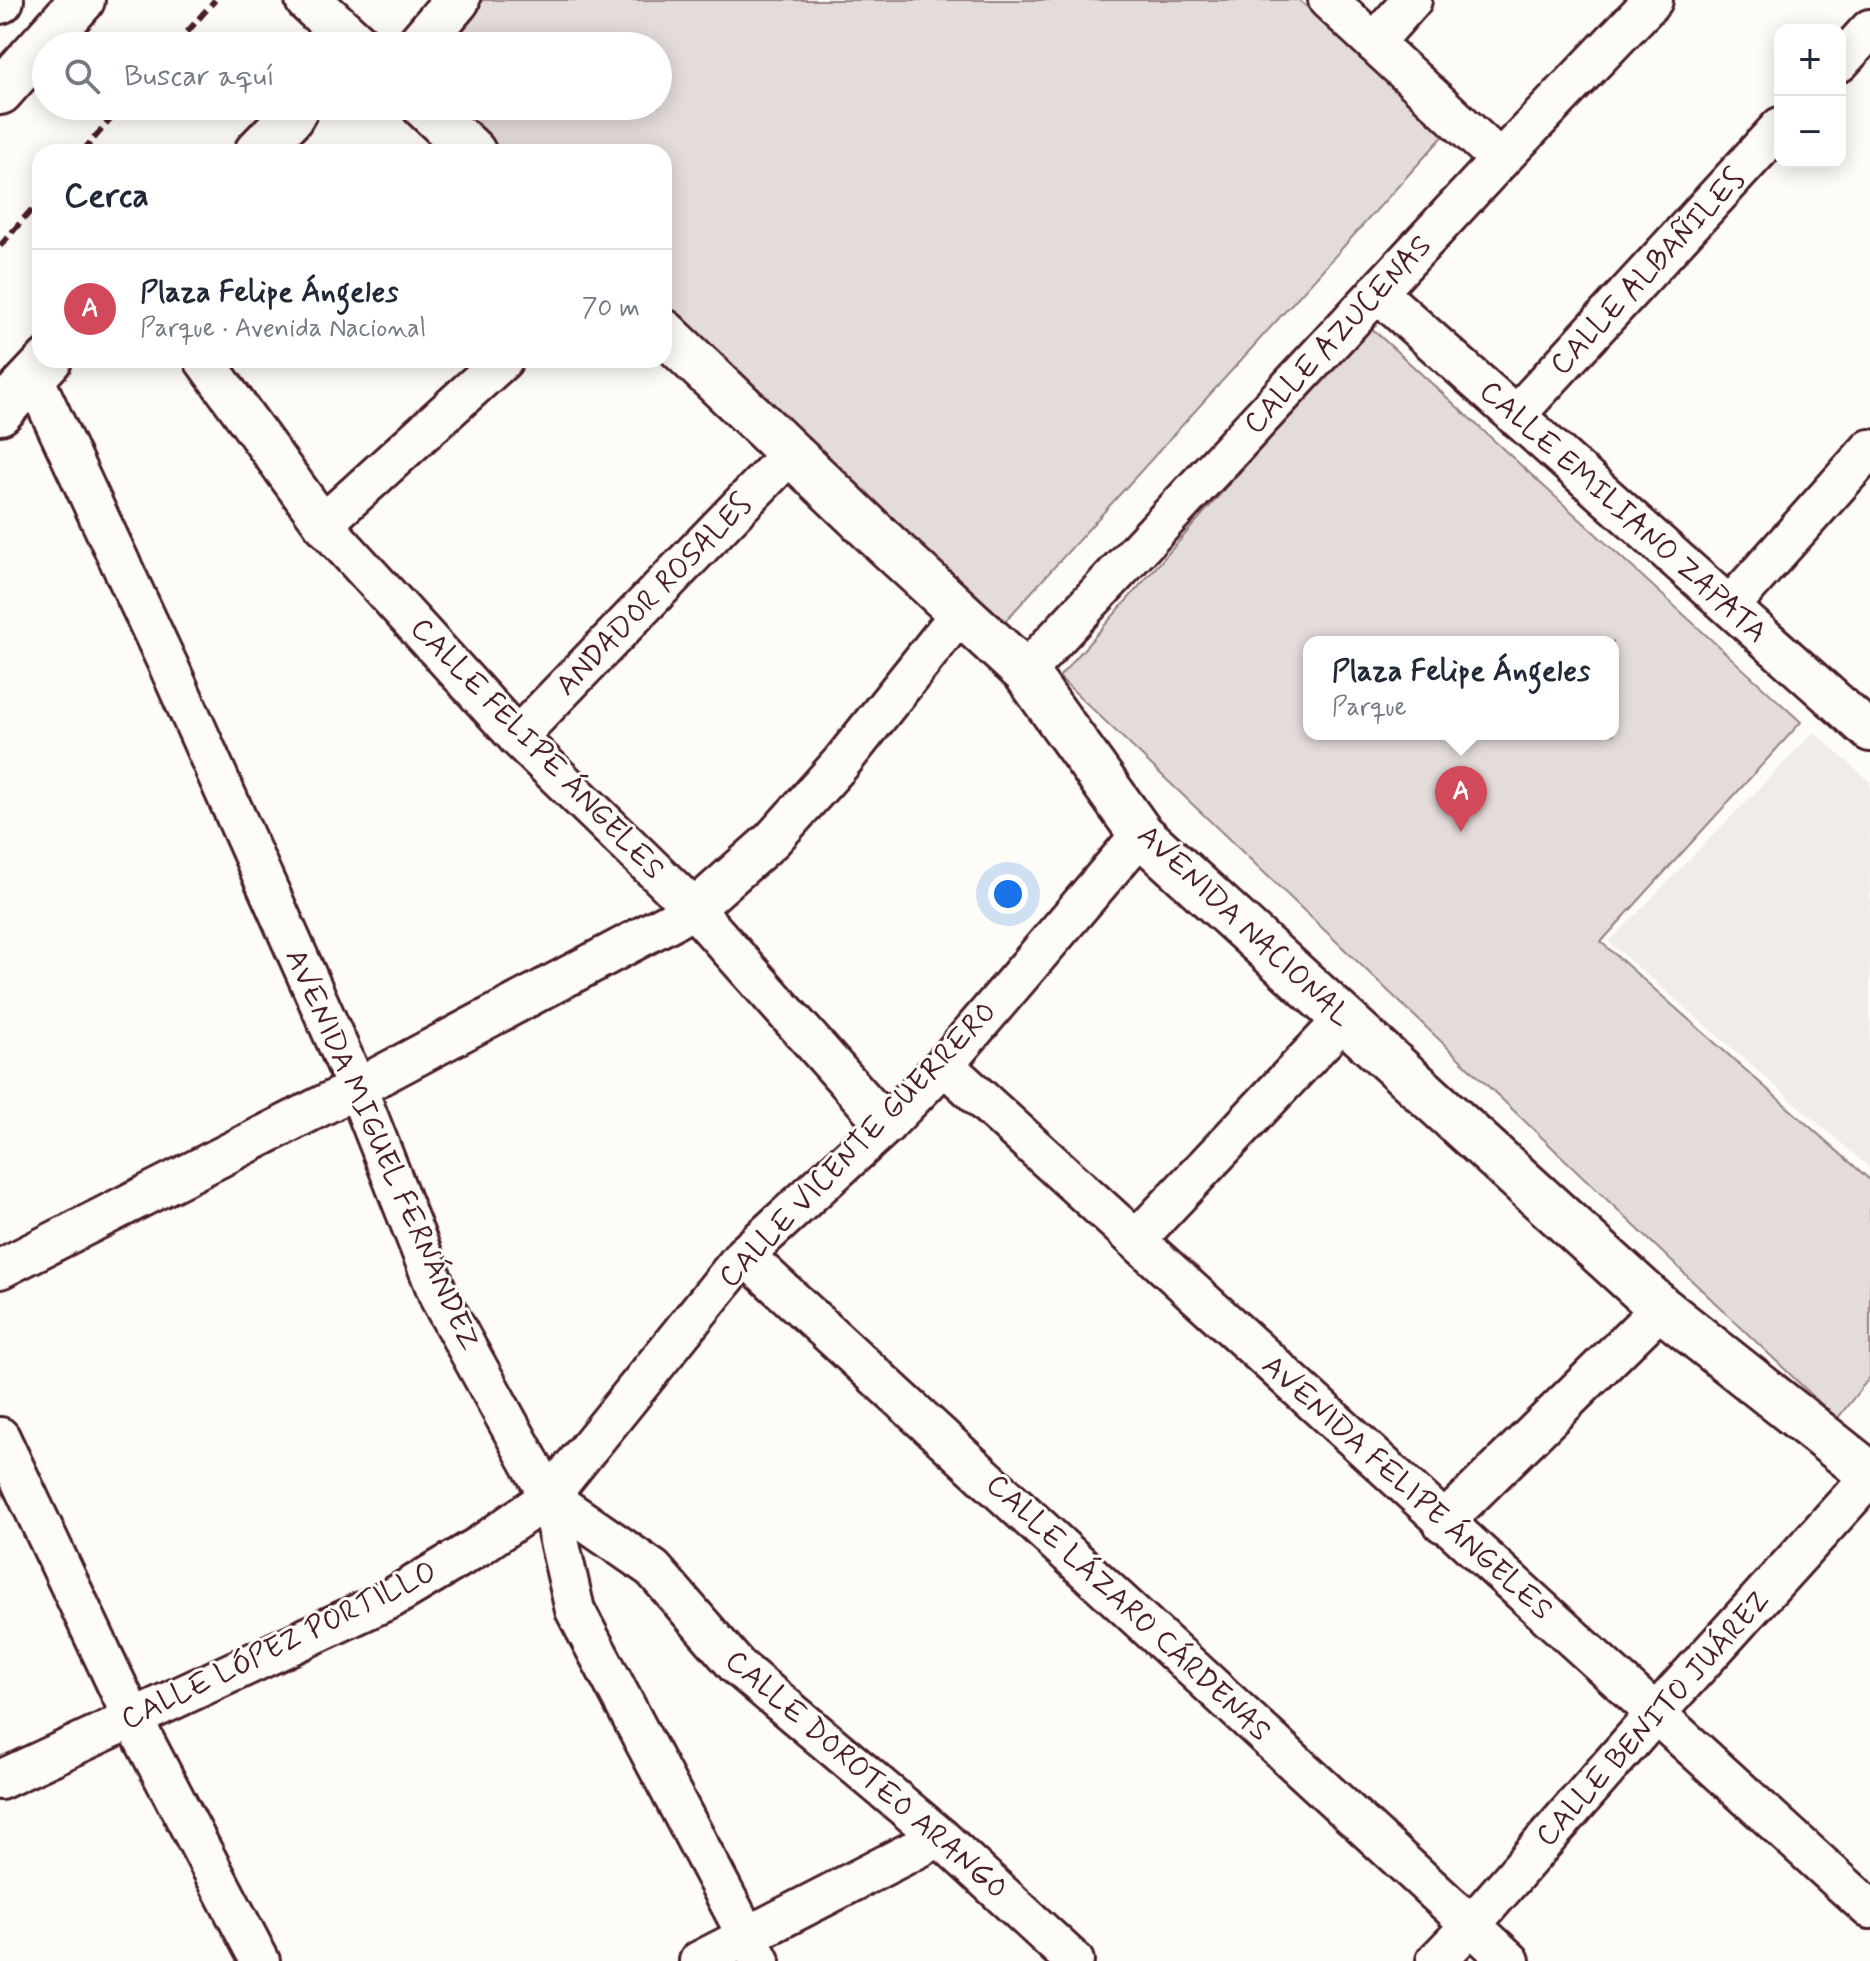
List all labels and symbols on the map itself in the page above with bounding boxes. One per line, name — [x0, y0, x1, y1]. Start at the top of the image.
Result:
street label: CALLE ALBAÑILES — [1542, 160, 1754, 384]
street label: CALLE AZUCENAS — [1235, 227, 1441, 443]
street label: CALLE EMILIANO ZAPATA — [1471, 372, 1775, 652]
street label: ANDADOR ROSALES — [547, 485, 761, 705]
street label: CALLE FELIPE ÁNGELES — [401, 609, 673, 889]
pin: A — [1435, 766, 1487, 832]
street label: AVENIDA NACIONAL — [1129, 816, 1360, 1036]
your location — [988, 874, 1028, 914]
street label: AVENIDA MIGUEL FERNÁNDEZ — [276, 943, 489, 1357]
street label: CALLE VICENTE GUERRERO — [711, 993, 1005, 1297]
street label: AVENIDA FELIPE ÁNGELES — [1253, 1347, 1561, 1629]
street label: CALLE LÁZARO CÁRDENAS — [977, 1465, 1279, 1751]
street label: CALLE LÓPEZ PORTILLO — [115, 1553, 443, 1739]
street label: CALLE BENITO JUÁREZ — [1527, 1582, 1779, 1855]
street label: CALLE DOROTEO ARANGO — [717, 1642, 1015, 1908]

